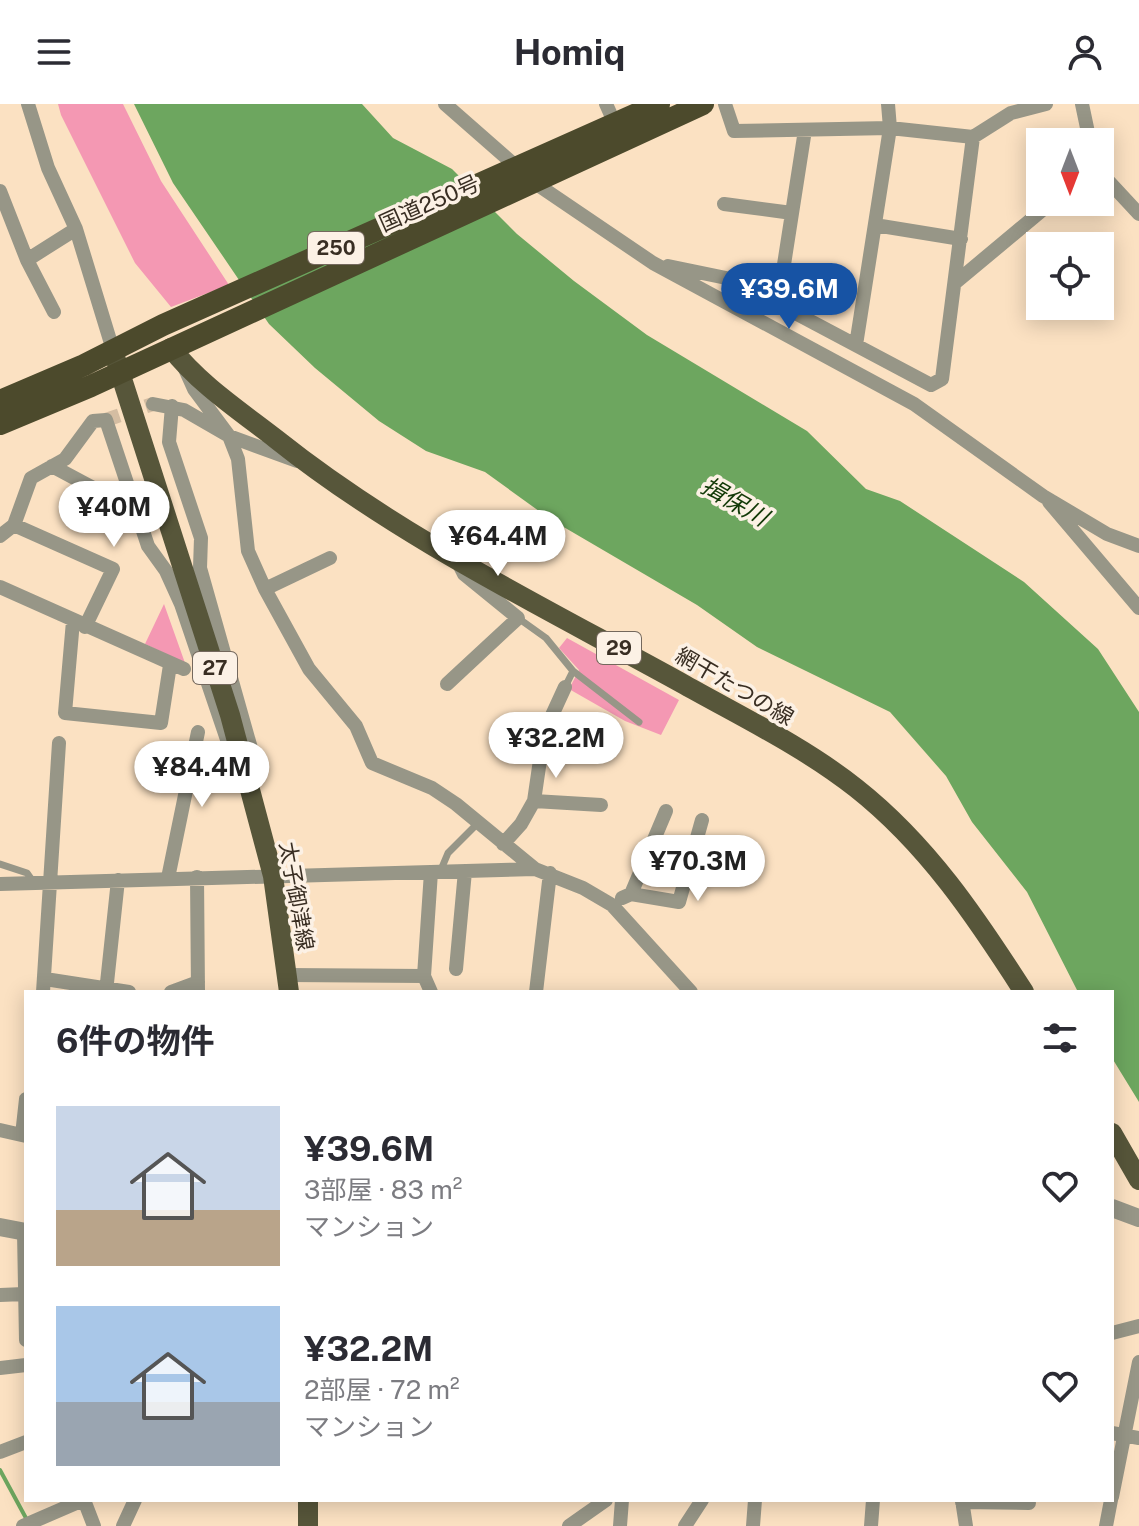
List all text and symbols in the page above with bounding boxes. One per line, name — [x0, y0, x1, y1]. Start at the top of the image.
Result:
icon: menu — [32, 30, 76, 74]
icon: person — [1063, 30, 1107, 74]
text: Homiq — [514, 31, 625, 73]
north arrow — [1026, 128, 1114, 216]
map controls — [1026, 128, 1114, 320]
street label: 国道250号 — [375, 169, 483, 237]
road number: 250 — [308, 232, 364, 264]
button: locate — [1026, 232, 1114, 320]
pin: ¥39.6M — [724, 263, 854, 331]
text: ¥39.6M — [739, 273, 839, 304]
water label: 揖保川 — [697, 471, 776, 533]
pin: ¥40M — [67, 481, 161, 549]
text: ¥40M — [77, 491, 151, 522]
pin: ¥64.4M — [433, 510, 563, 578]
text: ¥64.4M — [448, 520, 548, 551]
road number: 29 — [597, 632, 641, 664]
street label: 網干たつの線 — [671, 642, 799, 730]
road number: 27 — [193, 652, 237, 684]
pin: ¥32.2M — [491, 712, 621, 780]
text: ¥32.2M — [507, 722, 605, 753]
pin: ¥84.4M — [137, 741, 267, 809]
text: ¥84.4M — [152, 751, 252, 782]
pin: ¥70.3M — [633, 835, 763, 903]
street label: 太子御津線 — [275, 840, 319, 952]
text: ¥70.3M — [649, 845, 747, 876]
icon: filters — [1038, 1016, 1082, 1060]
text: 6件の物件 — [56, 1021, 214, 1061]
text: ¥39.6M — [304, 1129, 434, 1169]
icon: home — [120, 1138, 216, 1234]
icon: heart — [1038, 1164, 1082, 1208]
text: 3部屋 · 83 m² — [304, 1174, 462, 1205]
text: マンション — [304, 1211, 434, 1242]
text: ¥32.2M — [304, 1329, 433, 1369]
icon: home — [120, 1338, 216, 1434]
icon: heart — [1038, 1364, 1082, 1408]
text: 2部屋 · 72 m² — [304, 1374, 460, 1405]
text: マンション — [304, 1411, 434, 1442]

